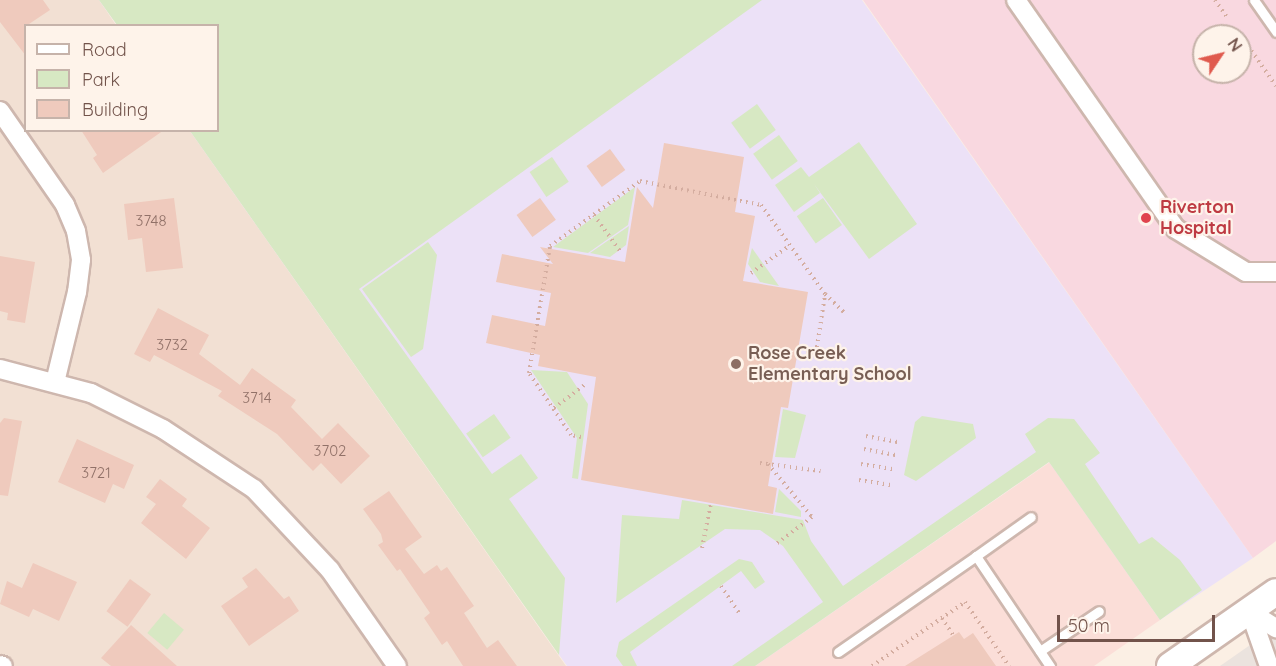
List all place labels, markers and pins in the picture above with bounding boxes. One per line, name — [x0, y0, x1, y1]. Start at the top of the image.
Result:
place label: Riverton Hospital — [1160, 197, 1234, 240]
marker: Riverton Hospital — [1137, 209, 1155, 227]
place label: Rose Creek Elementary School — [748, 343, 912, 386]
marker: Rose Creek Elementary School — [729, 357, 743, 371]

